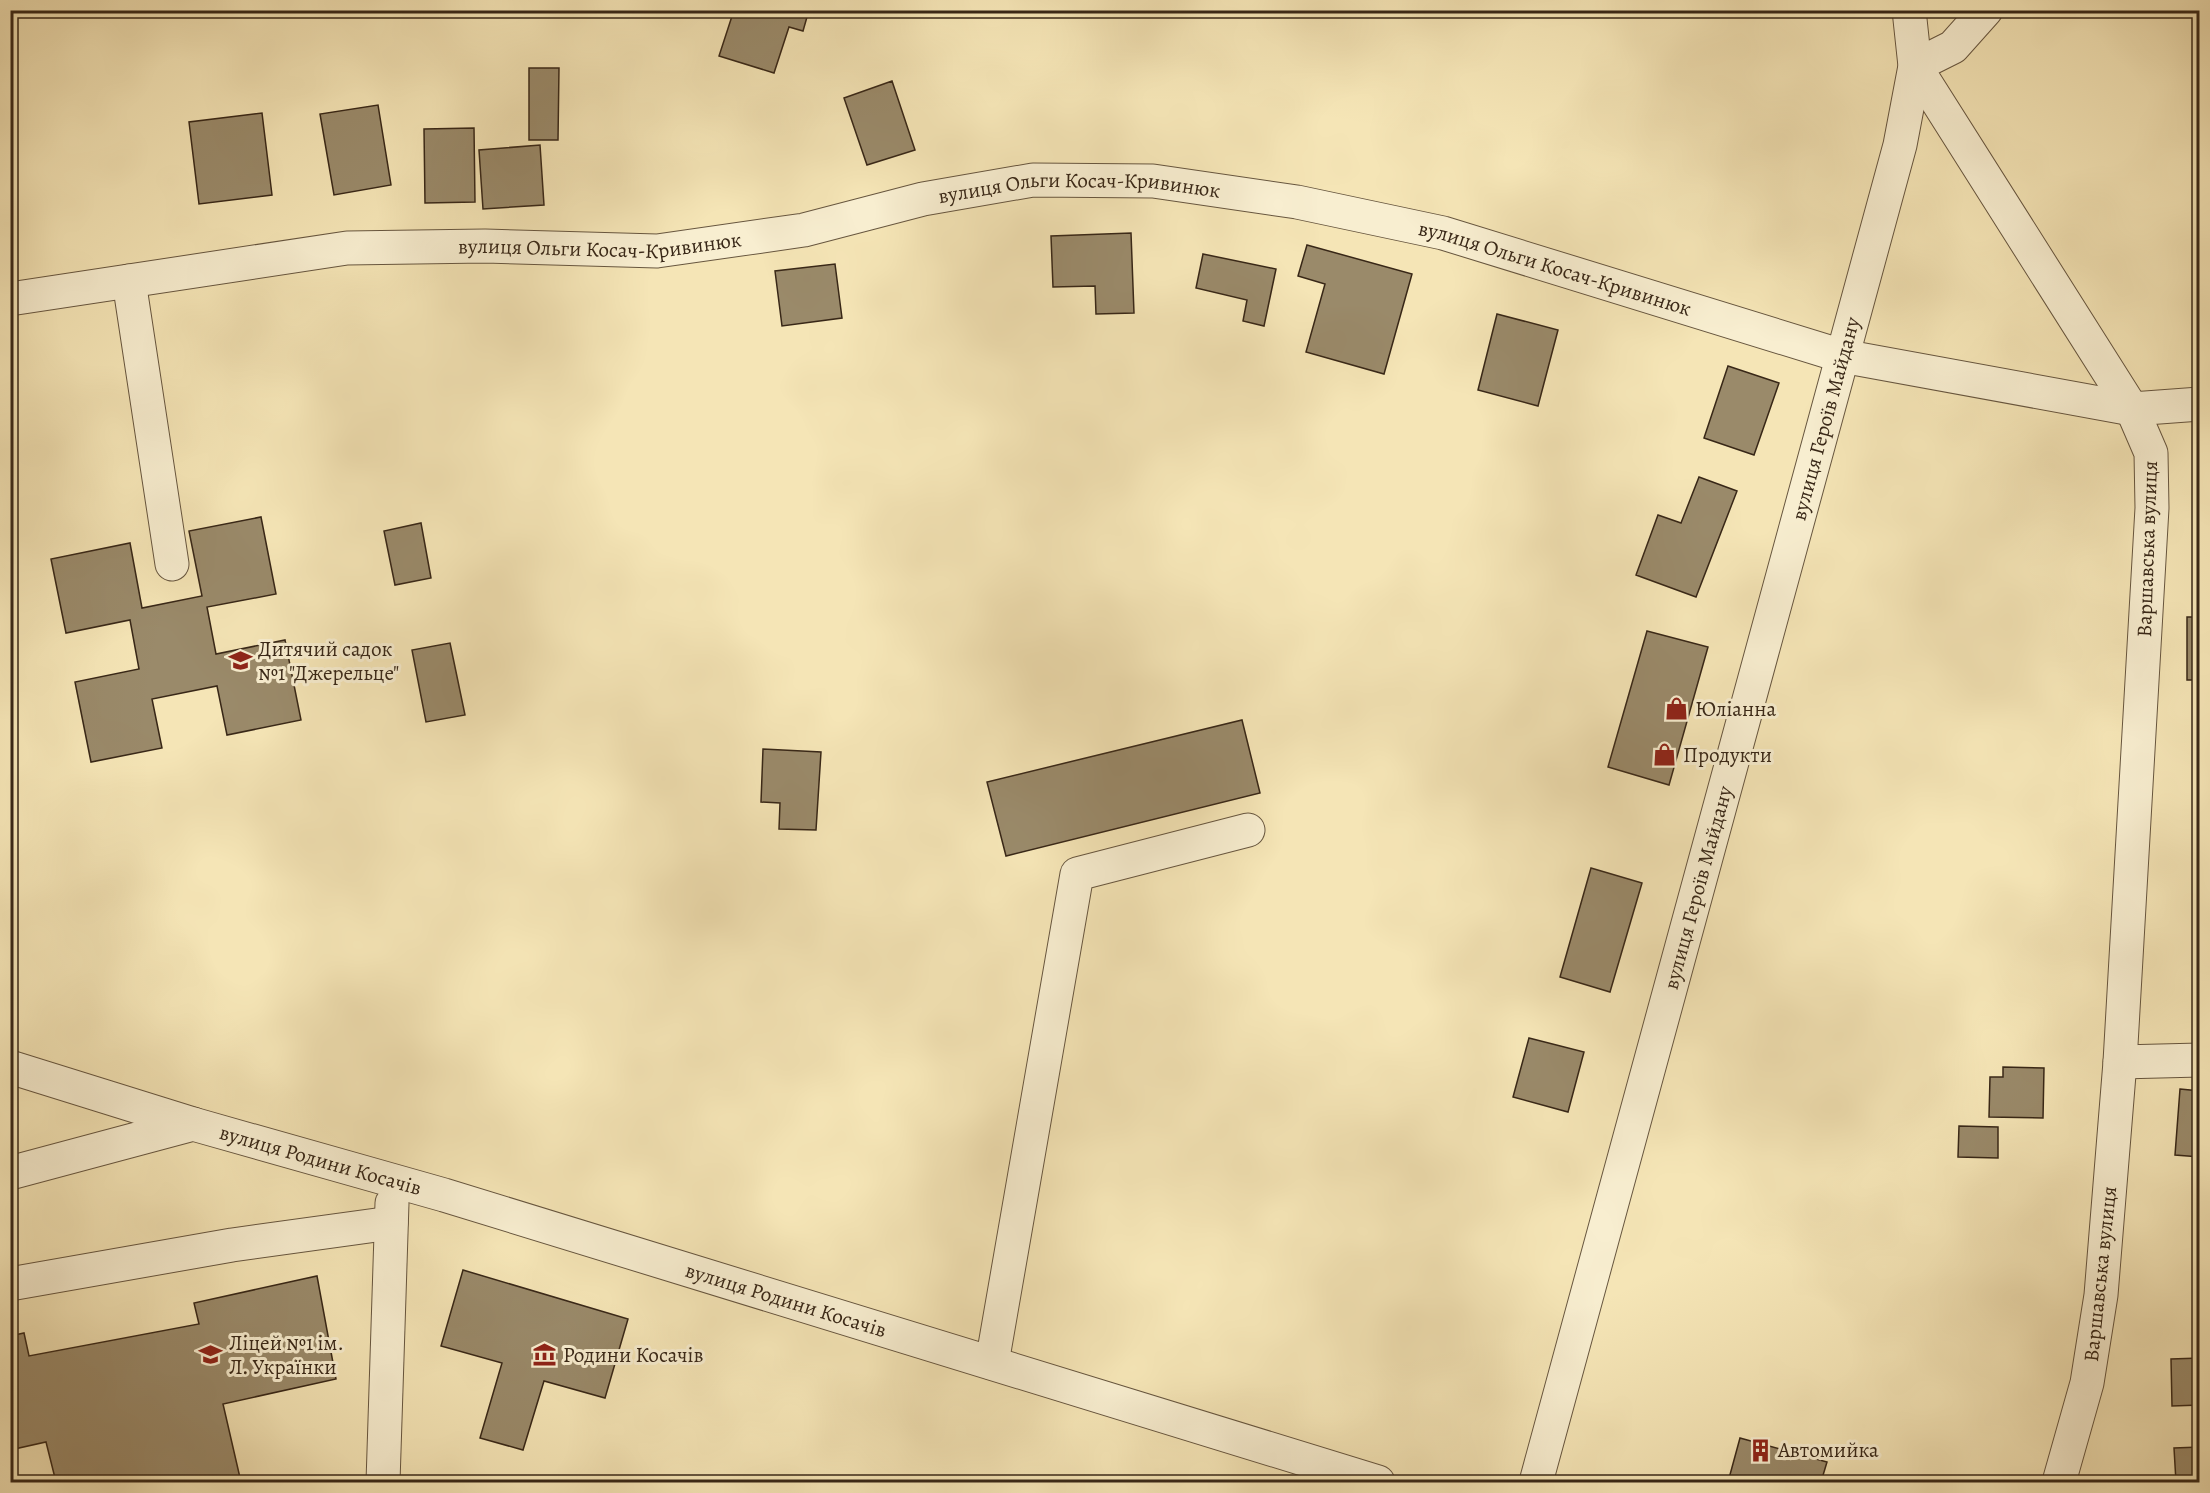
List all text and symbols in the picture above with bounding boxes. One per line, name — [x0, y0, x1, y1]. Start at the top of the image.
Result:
street label: вулиця Ольги Косач-Кривинюк — [936, 166, 1223, 210]
street label: вулиця Ольги Косач-Кривинюк — [1416, 214, 1695, 323]
street label: вулиця Ольги Косач-Кривинюк — [458, 225, 743, 265]
street label: вулиця Героїв Майдану — [1784, 313, 1867, 524]
street label: Варшавська вулиця — [2130, 460, 2164, 638]
place label: Дитячий садок №1 "Джерельце" — [258, 635, 399, 687]
school or university icon: Дитячий садок №1 "Джерельце" — [227, 648, 253, 674]
place label: Юліанна — [1695, 695, 1776, 723]
shop icon: Юліанна — [1664, 696, 1690, 722]
place label: Продукти — [1683, 741, 1772, 769]
shop icon: Продукти — [1652, 742, 1678, 768]
street label: вулиця Героїв Майдану — [1657, 782, 1739, 993]
street label: вулиця Родини Косачів — [216, 1118, 425, 1202]
street label: Варшавська вулиця — [2077, 1185, 2123, 1363]
street label: вулиця Родини Косачів — [682, 1256, 890, 1344]
place label: Ліцей №1 ім. Л. Українки — [229, 1329, 344, 1381]
place label: Родини Косачів — [563, 1341, 703, 1369]
school or university icon: Ліцей №1 ім. Л. Українки — [198, 1342, 224, 1368]
museum icon: Родини Косачів — [532, 1342, 558, 1368]
place label: Автомийка — [1777, 1436, 1879, 1464]
building icon: Автомийка — [1747, 1437, 1773, 1463]

